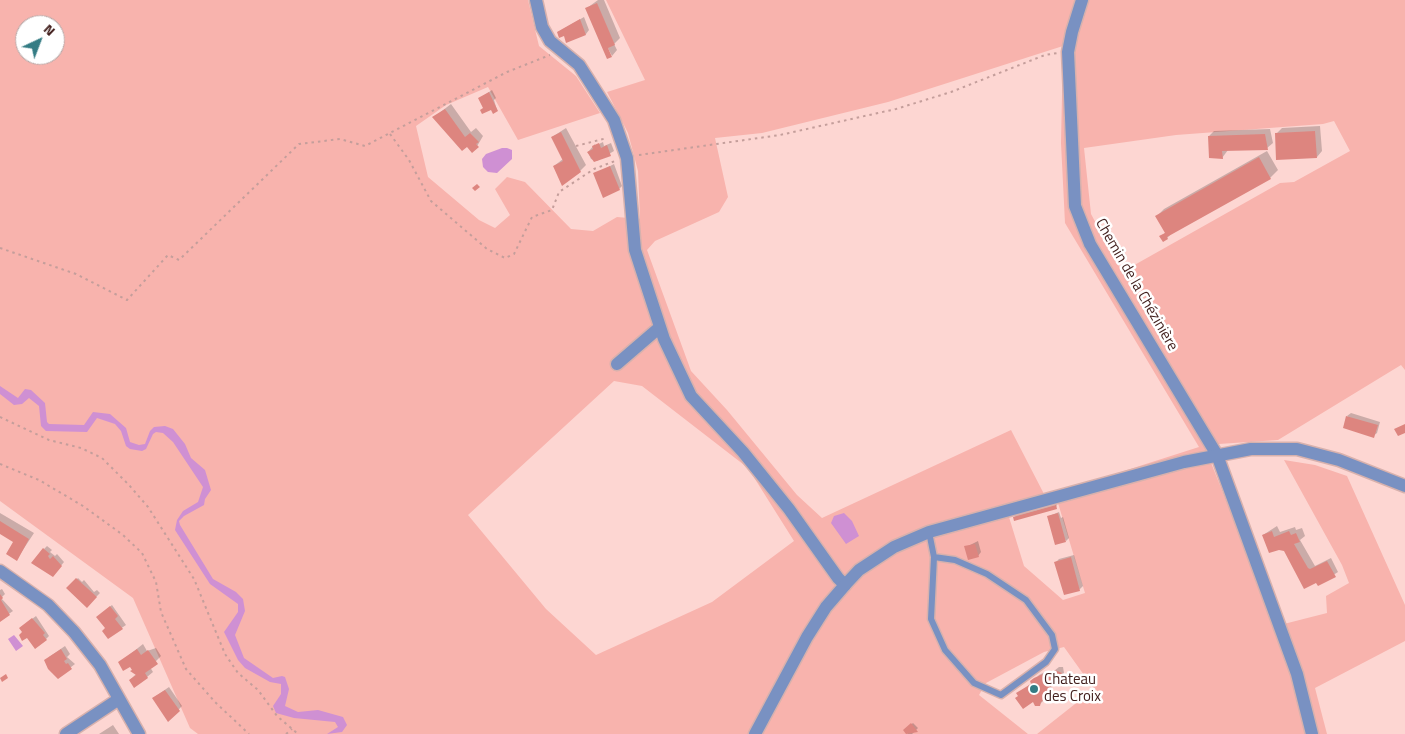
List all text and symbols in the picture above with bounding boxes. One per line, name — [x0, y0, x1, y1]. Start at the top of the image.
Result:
north arrow — [15, 15, 65, 65]
text: N — [39, 18, 61, 40]
street label: Chemin de la Chézinière — [1091, 216, 1181, 354]
place label: Chateau des Croix — [1044, 671, 1101, 706]
marker: Chateau des Croix — [1028, 683, 1040, 695]

